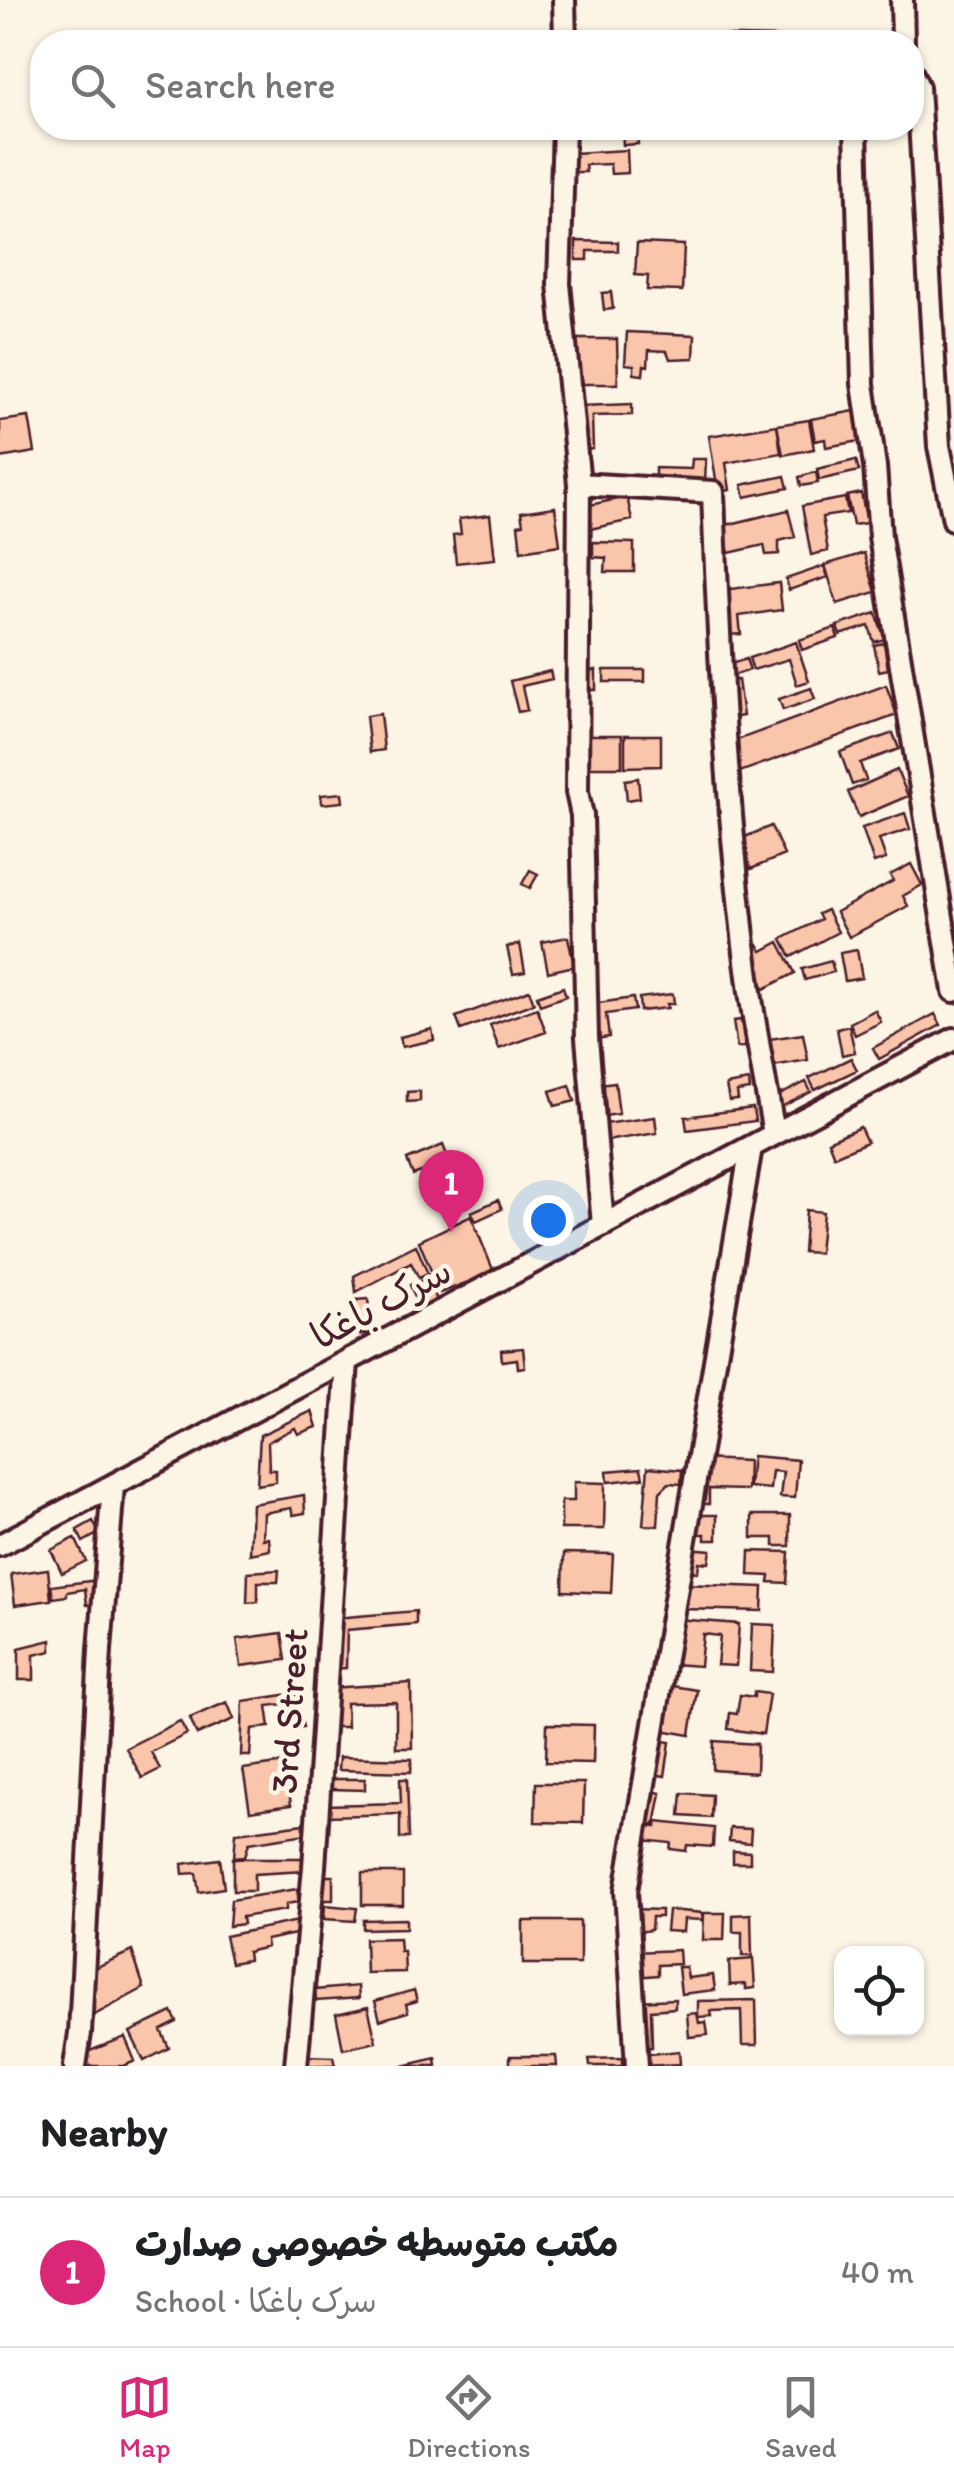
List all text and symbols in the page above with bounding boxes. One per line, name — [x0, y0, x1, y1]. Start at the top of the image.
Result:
search box — [30, 30, 924, 140]
icon: search — [65, 58, 120, 113]
text: Search here — [145, 62, 336, 108]
pin: 1 — [418, 1150, 484, 1232]
your location — [523, 1195, 574, 1246]
street label: سرک باغکا — [303, 1247, 459, 1359]
street label: 3rd Street — [260, 1627, 318, 1795]
map controls — [834, 1946, 924, 2036]
button: locate — [834, 1946, 924, 2036]
text: Nearby — [40, 2106, 167, 2157]
text: مکتب متوسطه خصوصی صدارت — [135, 2220, 619, 2266]
text: 1 — [65, 2253, 80, 2291]
text: 40 m — [841, 2253, 914, 2291]
text: School · سرک باغکا — [135, 2282, 377, 2320]
tab: Map — [117, 2370, 172, 2464]
tab: Directions — [407, 2370, 530, 2464]
tab: Saved — [765, 2370, 837, 2464]

